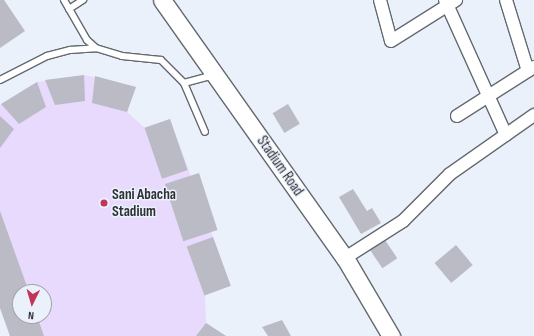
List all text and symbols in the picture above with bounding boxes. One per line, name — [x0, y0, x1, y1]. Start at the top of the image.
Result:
street label: Stadium Road — [253, 133, 307, 199]
place label: Sani Abacha Stadium — [112, 185, 176, 220]
marker: Sani Abacha Stadium — [99, 198, 109, 208]
north arrow — [12, 284, 52, 324]
text: N — [28, 309, 34, 322]

